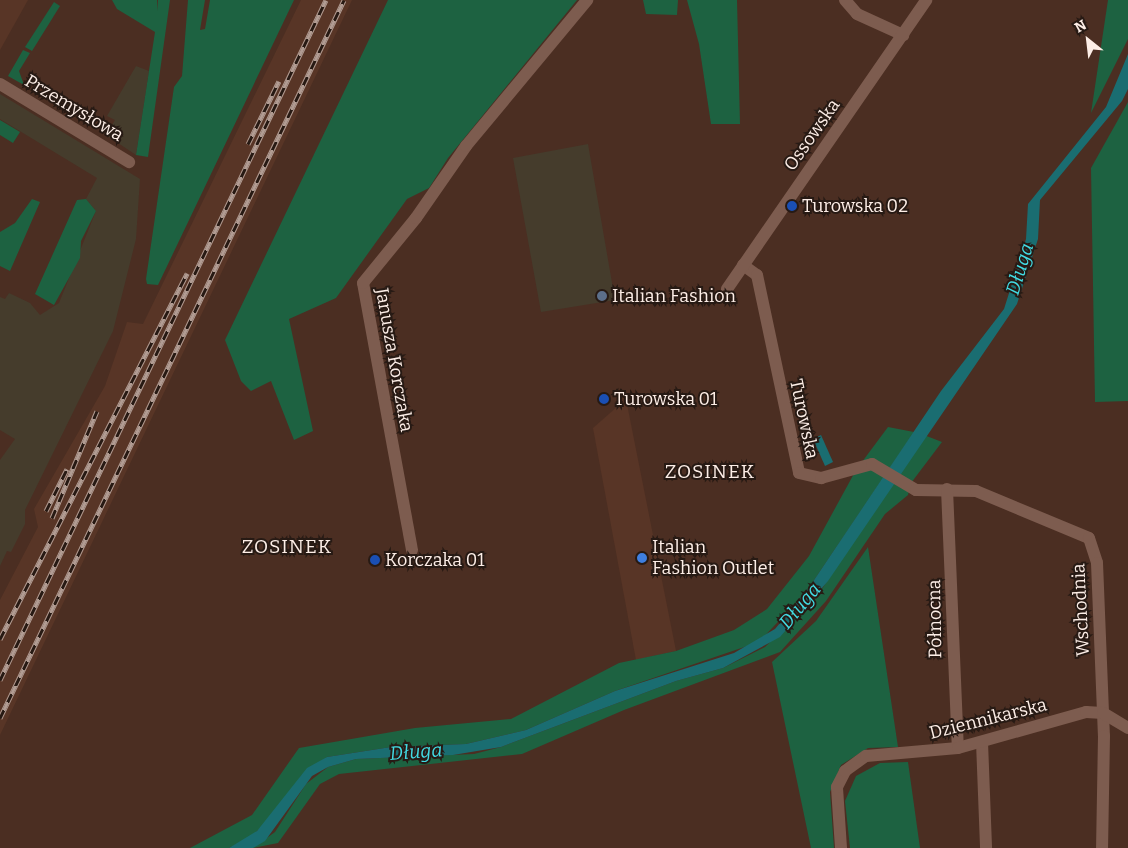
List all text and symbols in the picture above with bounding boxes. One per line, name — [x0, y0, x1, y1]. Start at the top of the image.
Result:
north arrow — [1063, 15, 1113, 65]
text: N — [1072, 16, 1089, 36]
street label: Przemysłowa — [21, 70, 127, 146]
street label: Ossowska — [779, 95, 845, 175]
place label: Turowska 02 — [802, 195, 908, 217]
marker: Turowska 02 — [786, 200, 798, 212]
water label: Długa — [1001, 240, 1039, 298]
place label: Italian Fashion — [612, 285, 736, 307]
street label: Janusza Korczaka — [371, 286, 417, 434]
marker: Italian Fashion — [596, 290, 608, 302]
street label: Turowska — [785, 377, 823, 461]
place label: Turowska 01 — [614, 388, 717, 410]
marker: Turowska 01 — [598, 393, 610, 405]
district label: ZOSINEK — [664, 461, 756, 483]
district label: ZOSINEK — [241, 536, 333, 558]
place label: Italian Fashion Outlet — [652, 537, 774, 580]
place label: Korczaka 01 — [385, 549, 485, 571]
marker: Italian Fashion Outlet — [636, 552, 648, 564]
marker: Korczaka 01 — [369, 554, 381, 566]
street label: Wschodnia — [1068, 563, 1094, 657]
water label: Długa — [774, 578, 826, 634]
street label: Północna — [924, 579, 946, 659]
street label: Dziennikarska — [927, 694, 1049, 744]
water label: Długa — [389, 739, 443, 765]

